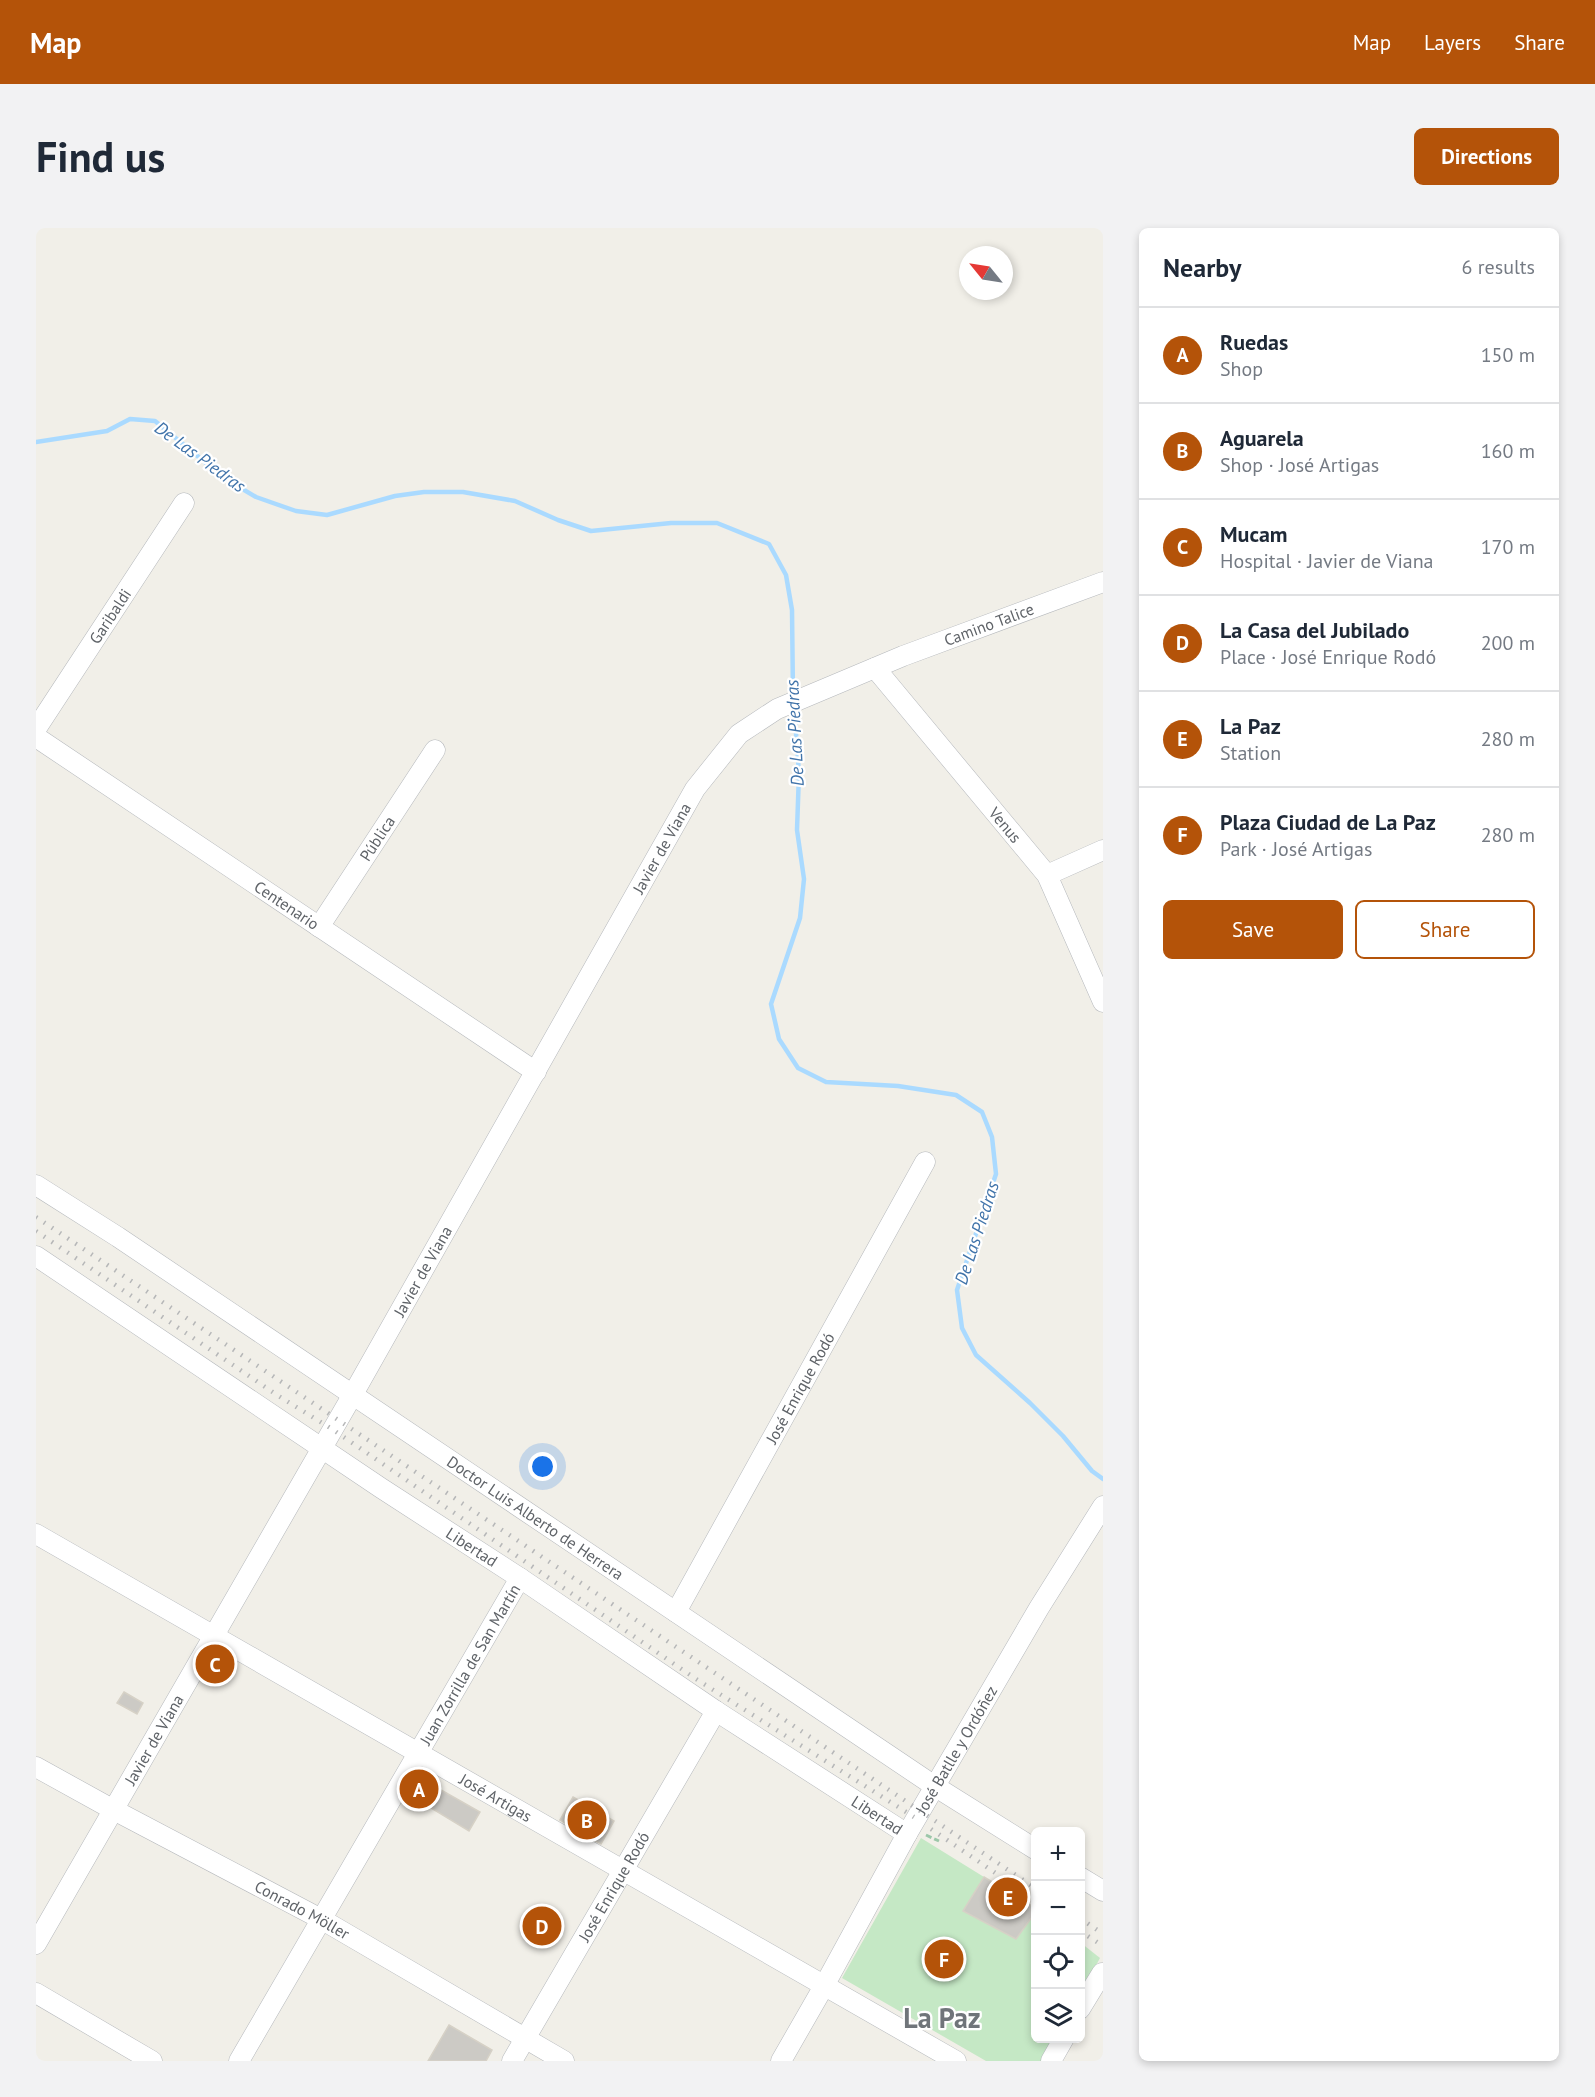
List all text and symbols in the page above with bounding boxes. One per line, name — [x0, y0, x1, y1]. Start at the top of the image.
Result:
text: Map — [30, 24, 81, 61]
text: Map — [1353, 29, 1391, 56]
text: Layers — [1424, 29, 1481, 56]
text: Share — [1514, 29, 1565, 56]
button: Directions — [1414, 128, 1559, 185]
text: Find us — [36, 129, 165, 184]
north arrow — [959, 246, 1013, 300]
text: Nearby — [1163, 251, 1241, 284]
text: 6 results — [1462, 254, 1535, 280]
text: Ruedas — [1220, 328, 1288, 356]
text: A — [1176, 342, 1189, 368]
text: 150 m — [1481, 342, 1535, 368]
text: Shop — [1220, 356, 1263, 382]
water label: De Las Piedras — [150, 416, 251, 498]
text: Aguarela — [1220, 424, 1304, 452]
text: B — [1177, 438, 1188, 464]
text: 160 m — [1481, 438, 1535, 464]
text: Shop · José Artigas — [1220, 452, 1379, 478]
text: Mucam — [1220, 520, 1288, 548]
text: C — [1177, 534, 1188, 560]
text: 170 m — [1481, 534, 1535, 560]
text: Hospital · Javier de Viana — [1220, 548, 1434, 574]
street label: Garibaldi — [85, 585, 135, 647]
street label: Camino Talice — [941, 598, 1037, 650]
text: La Casa del Jubilado — [1220, 616, 1409, 644]
text: D — [1176, 630, 1189, 656]
text: 200 m — [1481, 630, 1535, 656]
text: Place · José Enrique Rodó — [1220, 644, 1436, 670]
water label: De Las Piedras — [780, 678, 809, 787]
text: La Paz — [1220, 712, 1281, 740]
text: E — [1177, 726, 1188, 752]
text: 280 m — [1481, 726, 1535, 752]
text: Station — [1220, 740, 1281, 766]
street label: Javier de Viana — [628, 799, 695, 898]
street label: Venus — [984, 802, 1026, 847]
text: Plaza Ciudad de La Paz — [1220, 808, 1436, 836]
street label: Pública — [355, 812, 399, 865]
text: F — [1177, 822, 1188, 848]
text: 280 m — [1481, 822, 1535, 848]
text: Park · José Artigas — [1220, 836, 1372, 862]
street label: Centenario — [251, 876, 323, 934]
button: Save — [1163, 900, 1343, 959]
button: Share — [1355, 900, 1535, 959]
water label: De Las Piedras — [949, 1178, 1004, 1287]
street label: Javier de Viana — [388, 1222, 456, 1321]
street label: José Enrique Rodó — [761, 1329, 839, 1448]
street label: Doctor Luis Alberto de Herrera — [443, 1451, 627, 1584]
your location — [528, 1452, 557, 1481]
street label: Libertad — [442, 1523, 501, 1571]
street label: Juan Zorrilla de San Martín — [415, 1580, 524, 1749]
pin: C — [196, 1642, 234, 1686]
street label: José Batlle y Ordóñez — [910, 1682, 1001, 1819]
street label: Javier de Viana — [119, 1691, 188, 1789]
pin: A — [400, 1766, 439, 1812]
street label: José Artigas — [455, 1768, 536, 1826]
street label: Libertad — [848, 1791, 907, 1839]
pin: B — [568, 1798, 606, 1842]
map controls — [1031, 1827, 1085, 2043]
button: + — [1031, 1827, 1085, 1881]
street label: José Enrique Rodó — [573, 1828, 653, 1946]
pin: E — [988, 1874, 1028, 1920]
street label: Conrado Möller — [251, 1876, 354, 1944]
button: − — [1031, 1881, 1085, 1935]
pin: D — [522, 1904, 562, 1948]
button: locate — [1031, 1935, 1085, 1989]
pin: F — [924, 1936, 964, 1982]
button: layers — [1031, 1989, 1085, 2043]
district label: La Paz — [903, 1999, 981, 2036]

